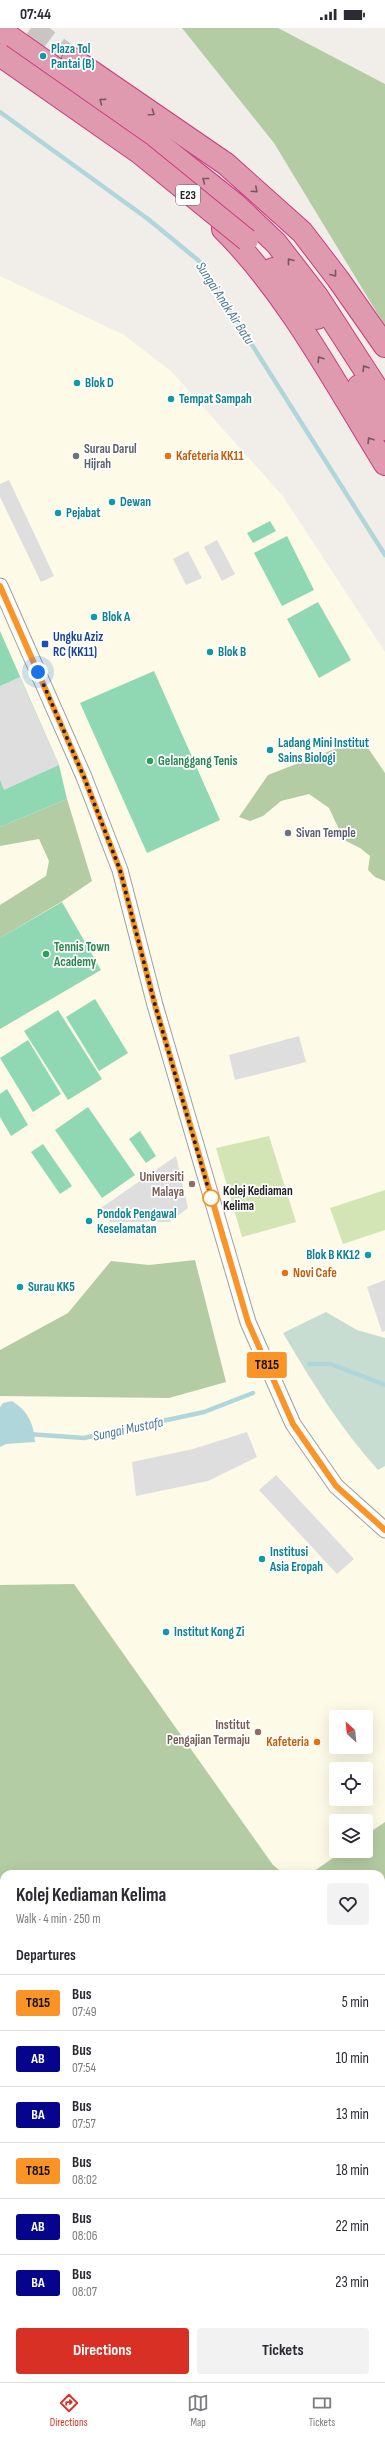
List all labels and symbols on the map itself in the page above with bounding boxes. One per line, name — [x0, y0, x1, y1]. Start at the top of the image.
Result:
place label: Plaza Tol Pantai (B) — [51, 41, 94, 72]
marker: Plaza Tol Pantai (B) — [38, 51, 48, 61]
one-way arrow — [99, 98, 106, 105]
one-way arrow — [147, 108, 154, 115]
one-way arrow — [202, 178, 209, 185]
road number: E23 — [176, 185, 200, 205]
one-way arrow — [250, 186, 258, 193]
water label: Sungai Anak Air Batu — [192, 259, 258, 348]
one-way arrow — [287, 259, 294, 266]
one-way arrow — [330, 269, 337, 276]
one-way arrow — [317, 356, 324, 363]
one-way arrow — [362, 365, 369, 372]
place label: Blok D — [85, 375, 114, 391]
marker: Blok D — [72, 378, 82, 388]
place label: Tempat Sampah — [179, 391, 252, 407]
marker: Tempat Sampah — [166, 394, 176, 404]
one-way arrow — [367, 437, 375, 444]
place label: Surau Darul Hijrah — [84, 441, 137, 472]
place label: Kafeteria KK11 — [176, 448, 244, 464]
marker: Surau Darul Hijrah — [71, 451, 81, 461]
marker: Kafeteria KK11 — [163, 451, 173, 461]
place label: Dewan — [120, 494, 151, 510]
marker: Dewan — [107, 497, 117, 507]
place label: Pejabat — [66, 505, 101, 521]
marker: Pejabat — [53, 508, 63, 518]
place label: Blok A — [102, 609, 131, 625]
marker: Blok A — [89, 612, 99, 622]
place label: Ungku Aziz RC (KK11) — [53, 629, 103, 660]
marker: Ungku Aziz RC (KK11) — [40, 639, 50, 649]
place label: Blok B — [218, 644, 246, 660]
marker: Blok B — [205, 647, 215, 657]
your location — [28, 662, 48, 682]
place label: Ladang Mini Institut Sains Biologi — [278, 735, 370, 766]
marker: Ladang Mini Institut Sains Biologi — [265, 745, 275, 755]
place label: Gelanggang Tenis — [158, 753, 237, 769]
marker: Gelanggang Tenis — [145, 756, 155, 766]
place label: Sivan Temple — [296, 825, 356, 841]
marker: Sivan Temple — [283, 828, 293, 838]
place label: Tennis Town Academy — [53, 939, 110, 970]
marker: Tennis Town Academy — [41, 949, 51, 959]
place label: Universiti Malaya — [139, 1169, 184, 1200]
marker: Universiti Malaya — [187, 1179, 197, 1189]
place label: Kolej Kediaman Kelima — [223, 1183, 293, 1214]
marker: Kolej Kediaman Kelima — [202, 1189, 220, 1207]
place label: Pondok Pengawal Keselamatan — [97, 1206, 177, 1237]
marker: Pondok Pengawal Keselamatan — [84, 1216, 94, 1226]
place label: Blok B KK12 — [306, 1247, 360, 1263]
marker: Blok B KK12 — [363, 1250, 373, 1260]
place label: Novi Cafe — [293, 1265, 337, 1281]
marker: Novi Cafe — [280, 1268, 290, 1278]
place label: Surau KK5 — [28, 1279, 75, 1295]
marker: Surau KK5 — [15, 1282, 25, 1292]
line badge: T815 — [239, 1352, 295, 1378]
water label: Sungai Mustafa — [91, 1413, 165, 1445]
place label: Institusi Asia Eropah — [269, 1544, 323, 1575]
marker: Institusi Asia Eropah — [257, 1554, 267, 1564]
place label: Institut Kong Zi — [174, 1624, 245, 1640]
marker: Institut Kong Zi — [161, 1627, 171, 1637]
north arrow — [329, 1710, 373, 1754]
place label: Institut Pengajian Termaju — [167, 1717, 251, 1748]
marker: Institut Pengajian Termaju — [253, 1727, 263, 1737]
place label: Kafeteria — [266, 1734, 309, 1750]
marker: Kafeteria — [312, 1737, 322, 1747]

